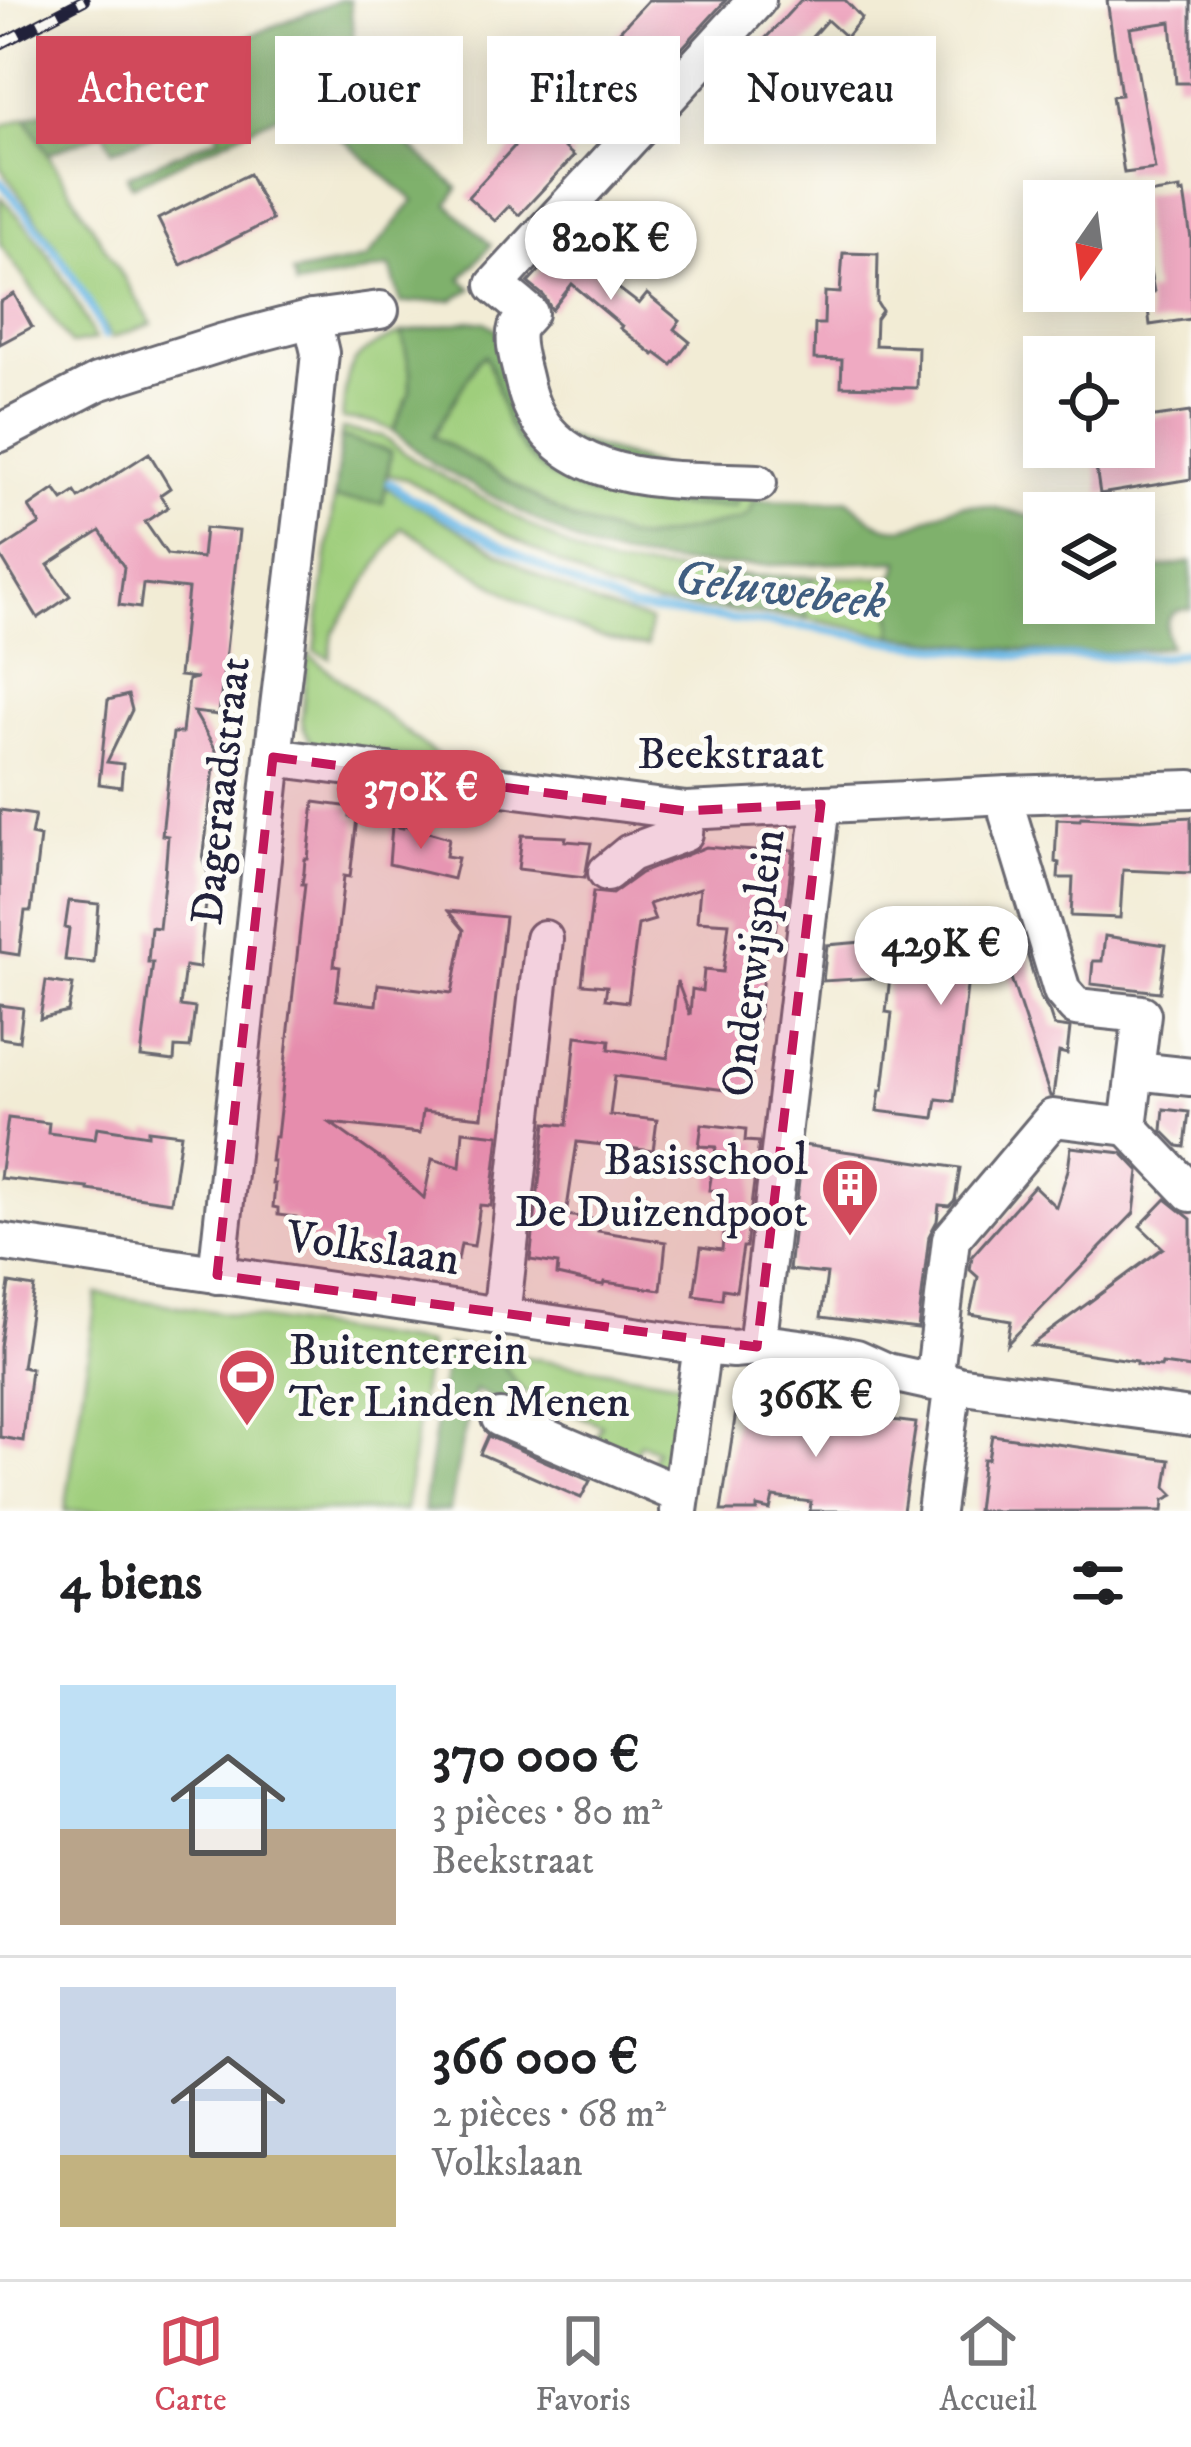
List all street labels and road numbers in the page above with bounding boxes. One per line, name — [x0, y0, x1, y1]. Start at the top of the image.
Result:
street label: Dageraadstraat — [180, 654, 264, 928]
street label: Beekstraat — [638, 727, 824, 783]
street label: Onderwijsplein — [710, 826, 798, 1100]
street label: Volkslaan — [282, 1209, 463, 1289]

